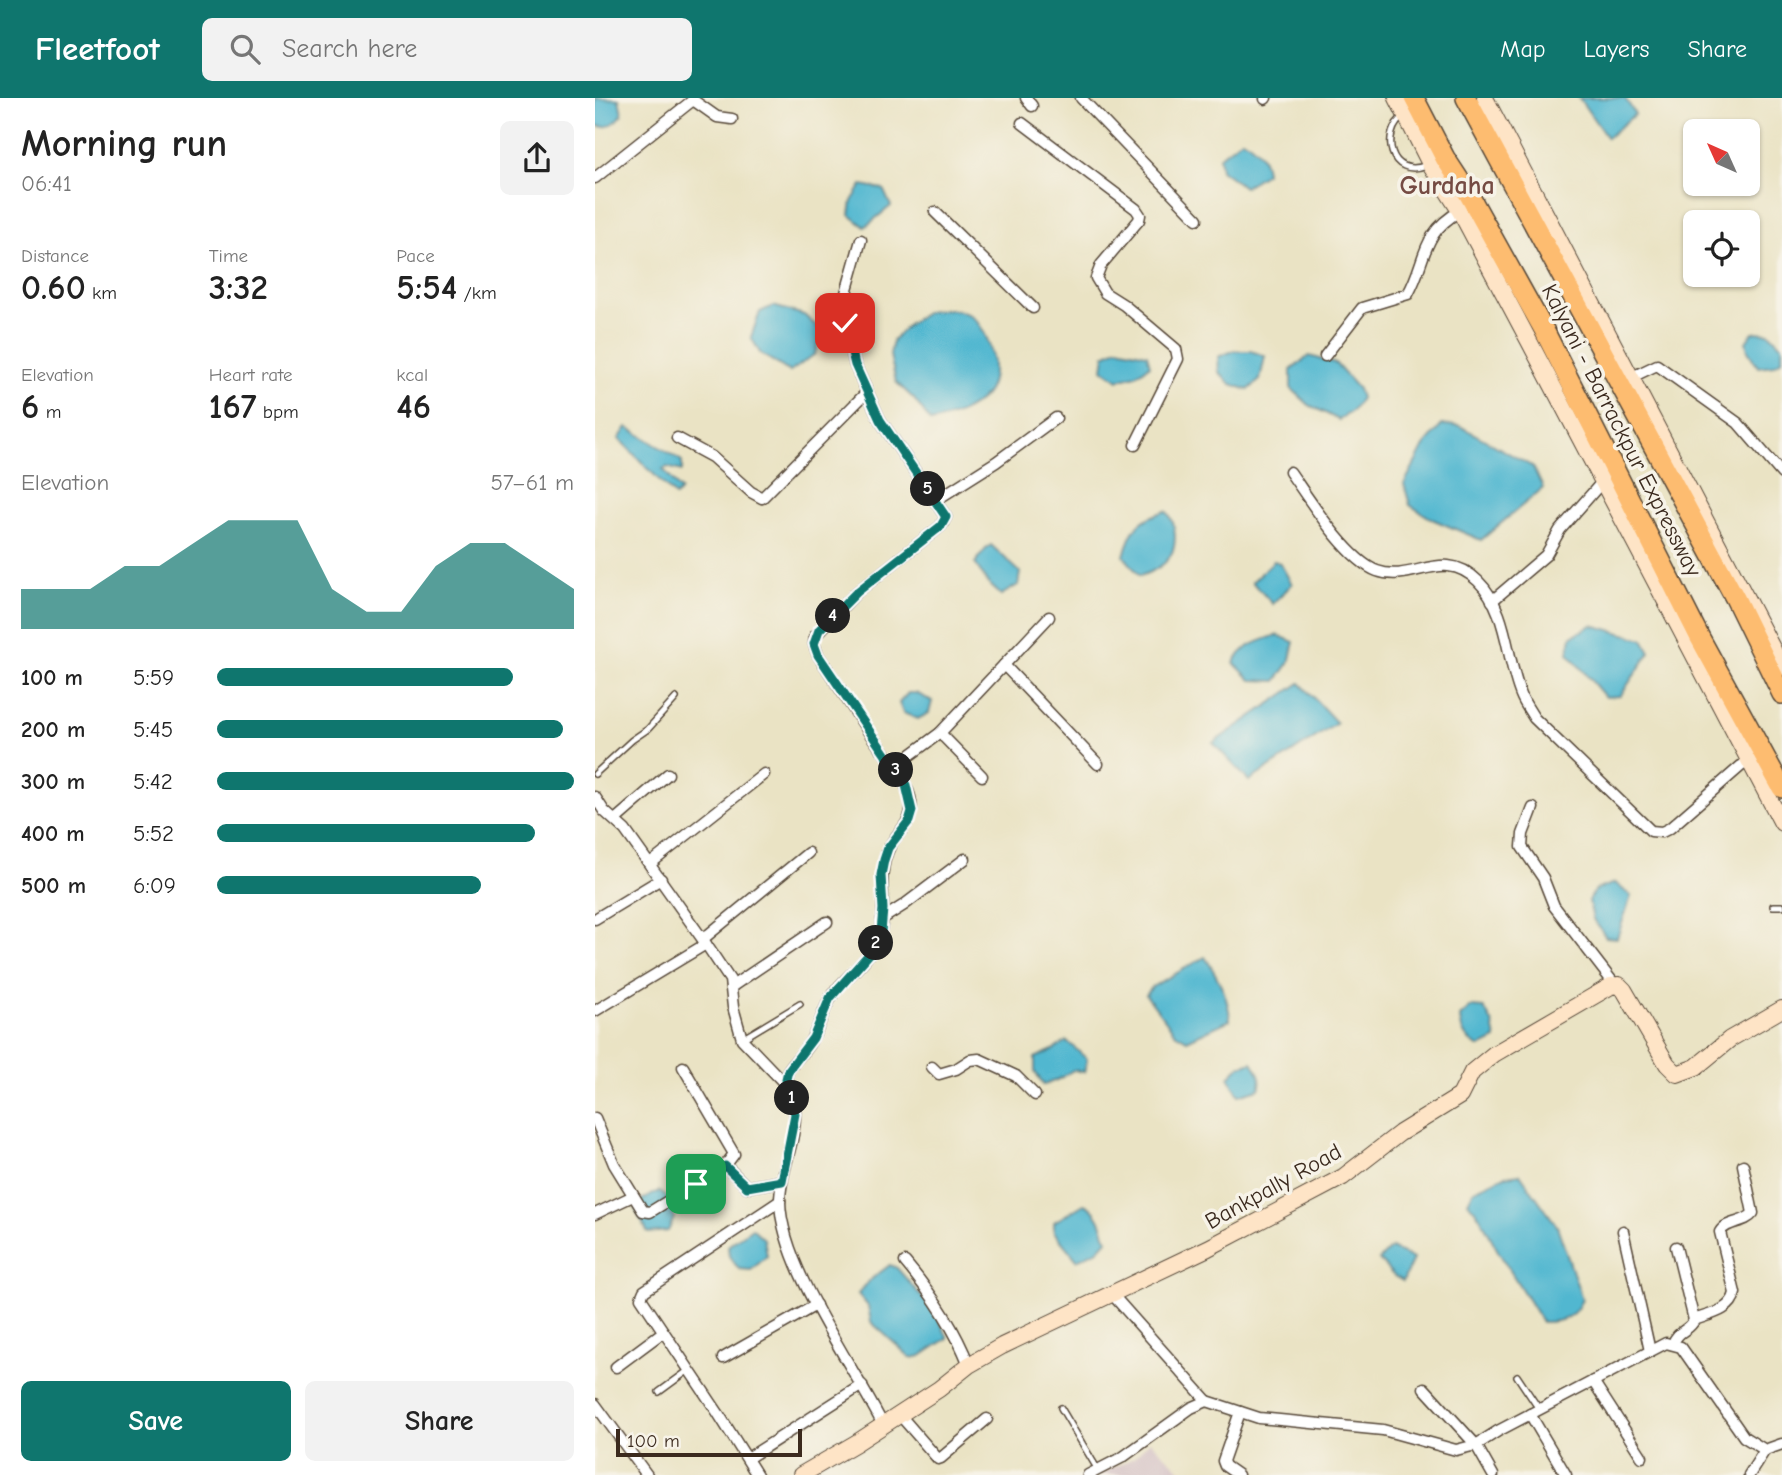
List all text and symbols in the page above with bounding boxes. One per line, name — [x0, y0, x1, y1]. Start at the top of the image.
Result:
search box — [202, 18, 692, 81]
text: Fleetfoot — [35, 30, 160, 68]
icon: search — [226, 30, 264, 68]
text: Search here — [282, 34, 417, 64]
text: Map — [1500, 35, 1546, 63]
text: Layers — [1584, 35, 1649, 63]
text: Share — [1687, 35, 1747, 63]
north arrow — [1683, 119, 1761, 196]
map controls — [1683, 119, 1760, 287]
button: share — [500, 121, 574, 195]
text: Morning run — [21, 122, 227, 166]
text: 06:41 — [21, 170, 72, 197]
district label: Gurdaha — [1399, 171, 1495, 201]
button: locate — [1683, 210, 1760, 287]
text: Distance — [21, 245, 89, 267]
text: Time — [209, 245, 248, 267]
text: Pace — [396, 245, 435, 267]
text: 0.60 — [21, 267, 86, 308]
text: 3:32 — [209, 267, 268, 308]
text: 5:54 — [396, 267, 457, 308]
street label: Kalyani - Barrackpur Expressway — [1536, 279, 1708, 582]
text: km — [86, 282, 117, 304]
text: /km — [457, 282, 497, 304]
pin — [815, 293, 875, 353]
icon: check — [826, 304, 864, 342]
text: Elevation — [21, 364, 94, 386]
text: Heart rate — [209, 364, 292, 386]
text: kcal — [396, 364, 428, 386]
text: 6 — [21, 386, 39, 427]
text: 167 — [209, 386, 256, 427]
text: 46 — [396, 386, 431, 427]
text: m — [39, 401, 61, 423]
text: bpm — [256, 401, 299, 423]
text: Elevation — [21, 469, 109, 496]
text: 57–61 m — [490, 469, 574, 496]
pin: 5 — [911, 472, 945, 506]
text: 5 — [922, 477, 933, 499]
pin: 4 — [815, 598, 851, 634]
text: 4 — [828, 604, 837, 626]
text: 100 m — [21, 664, 83, 691]
text: 5:59 — [133, 664, 174, 691]
text: 200 m — [21, 716, 85, 743]
text: 5:45 — [133, 716, 173, 743]
pin: 3 — [879, 752, 913, 788]
text: 3 — [891, 758, 900, 780]
text: 300 m — [21, 768, 85, 795]
text: 5:42 — [133, 768, 173, 795]
text: 400 m — [21, 820, 85, 847]
text: 5:52 — [133, 820, 174, 847]
text: 500 m — [21, 872, 86, 899]
text: 6:09 — [133, 872, 176, 899]
pin: 2 — [859, 926, 893, 960]
text: 2 — [871, 931, 880, 953]
pin: 1 — [775, 1080, 809, 1116]
text: 1 — [788, 1086, 795, 1108]
street label: Bankpally Road — [1200, 1138, 1346, 1235]
pin — [666, 1154, 726, 1214]
icon: arrive — [677, 1165, 715, 1203]
button: Save — [21, 1381, 291, 1461]
button: Share — [305, 1381, 574, 1461]
scale bar — [616, 1426, 801, 1458]
text: 100 m — [627, 1430, 680, 1452]

